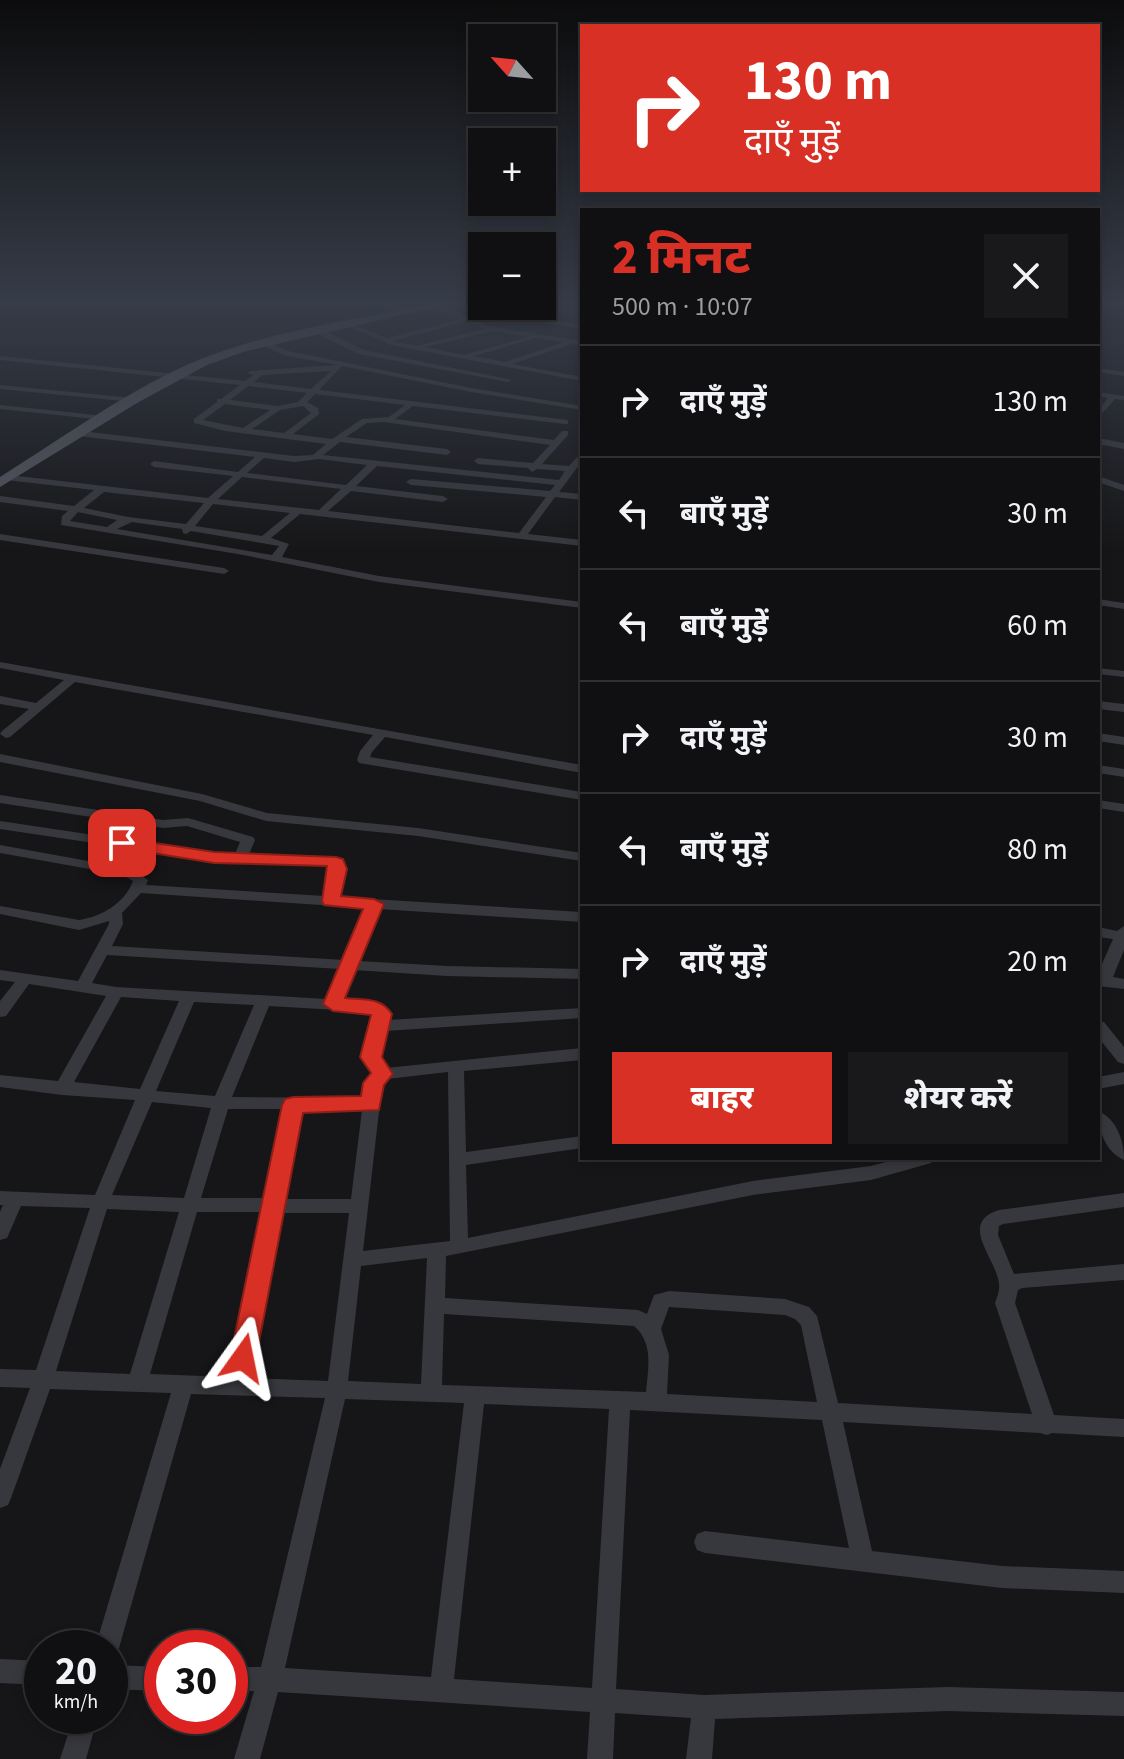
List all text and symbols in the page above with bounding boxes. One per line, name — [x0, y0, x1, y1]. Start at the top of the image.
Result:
north arrow — [468, 24, 556, 112]
map controls — [468, 24, 556, 320]
text: 130 m — [744, 42, 892, 121]
icon: right — [612, 56, 716, 160]
text: दाएँ मुड़ें — [744, 116, 840, 167]
button: + — [468, 128, 556, 216]
text: 2 मिनट — [612, 224, 751, 292]
button: − — [468, 232, 556, 320]
button: close — [984, 234, 1068, 318]
text: 500 m · 10:07 — [612, 288, 753, 325]
icon: right — [612, 379, 656, 423]
text: दाएँ मुड़ें — [680, 380, 767, 423]
text: 130 m — [992, 380, 1068, 423]
icon: left — [612, 491, 656, 535]
text: बाएँ मुड़ें — [680, 492, 768, 535]
text: 30 m — [1007, 492, 1068, 535]
icon: left — [612, 603, 656, 647]
text: बाएँ मुड़ें — [680, 604, 768, 647]
text: 60 m — [1007, 604, 1068, 647]
icon: right — [612, 715, 656, 759]
text: दाएँ मुड़ें — [680, 716, 767, 759]
text: 30 m — [1007, 716, 1068, 759]
pin — [88, 809, 156, 877]
icon: arrive — [100, 821, 144, 865]
icon: left — [612, 827, 656, 871]
text: बाएँ मुड़ें — [680, 828, 768, 871]
text: 80 m — [1007, 828, 1068, 871]
icon: right — [612, 939, 656, 983]
text: दाएँ मुड़ें — [680, 940, 767, 983]
text: 20 m — [1007, 940, 1068, 983]
button: बाहर — [612, 1052, 832, 1144]
button: शेयर करें — [848, 1052, 1068, 1144]
position arrow — [201, 1316, 285, 1400]
speed limit sign: 30 — [144, 1630, 248, 1734]
text: 20 — [55, 1643, 97, 1700]
text: km/h — [54, 1688, 98, 1716]

